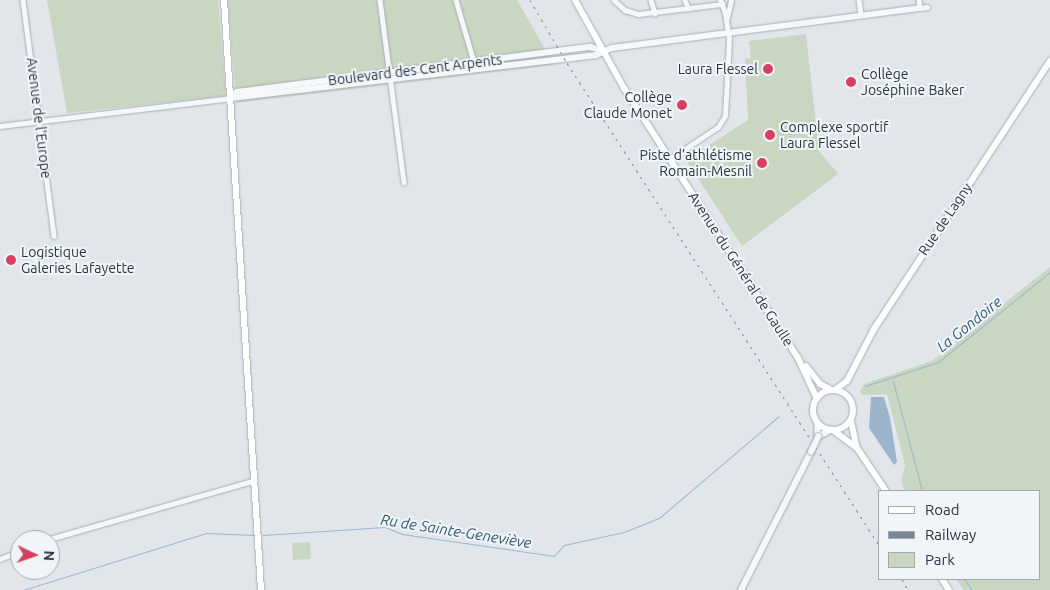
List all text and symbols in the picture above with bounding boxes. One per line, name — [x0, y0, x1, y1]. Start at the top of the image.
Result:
street label: Boulevard des Cent Arpents — [327, 51, 503, 89]
street label: Avenue de l'Europe — [23, 57, 55, 179]
place label: Laura Flessel — [678, 61, 758, 77]
marker: Laura Flessel — [762, 63, 774, 75]
place label: Collège Joséphine Baker — [861, 66, 964, 98]
marker: Collège Joséphine Baker — [845, 76, 857, 88]
place label: Collège Claude Monet — [584, 89, 672, 121]
marker: Collège Claude Monet — [676, 99, 688, 111]
place label: Complexe sportif Laura Flessel — [780, 119, 888, 152]
marker: Complexe sportif Laura Flessel — [764, 129, 776, 141]
place label: Piste d’athlétisme Romain-Mesnil — [640, 147, 752, 180]
marker: Piste d’athlétisme Romain-Mesnil — [756, 157, 768, 169]
street label: Rue de Lagny — [915, 180, 975, 258]
street label: Avenue du Général de Gaulle — [685, 189, 797, 349]
place label: Logistique Galeries Lafayette — [21, 244, 135, 276]
marker: Logistique Galeries Lafayette — [5, 254, 17, 266]
water label: La Gondoire — [933, 292, 1005, 356]
legend — [878, 490, 1040, 580]
text: Road — [925, 501, 960, 518]
water label: Ru de Sainte-Geneviève — [379, 510, 533, 552]
text: Railway — [925, 526, 976, 543]
north arrow — [10, 530, 60, 580]
text: N — [41, 550, 57, 561]
text: Park — [925, 551, 955, 568]

